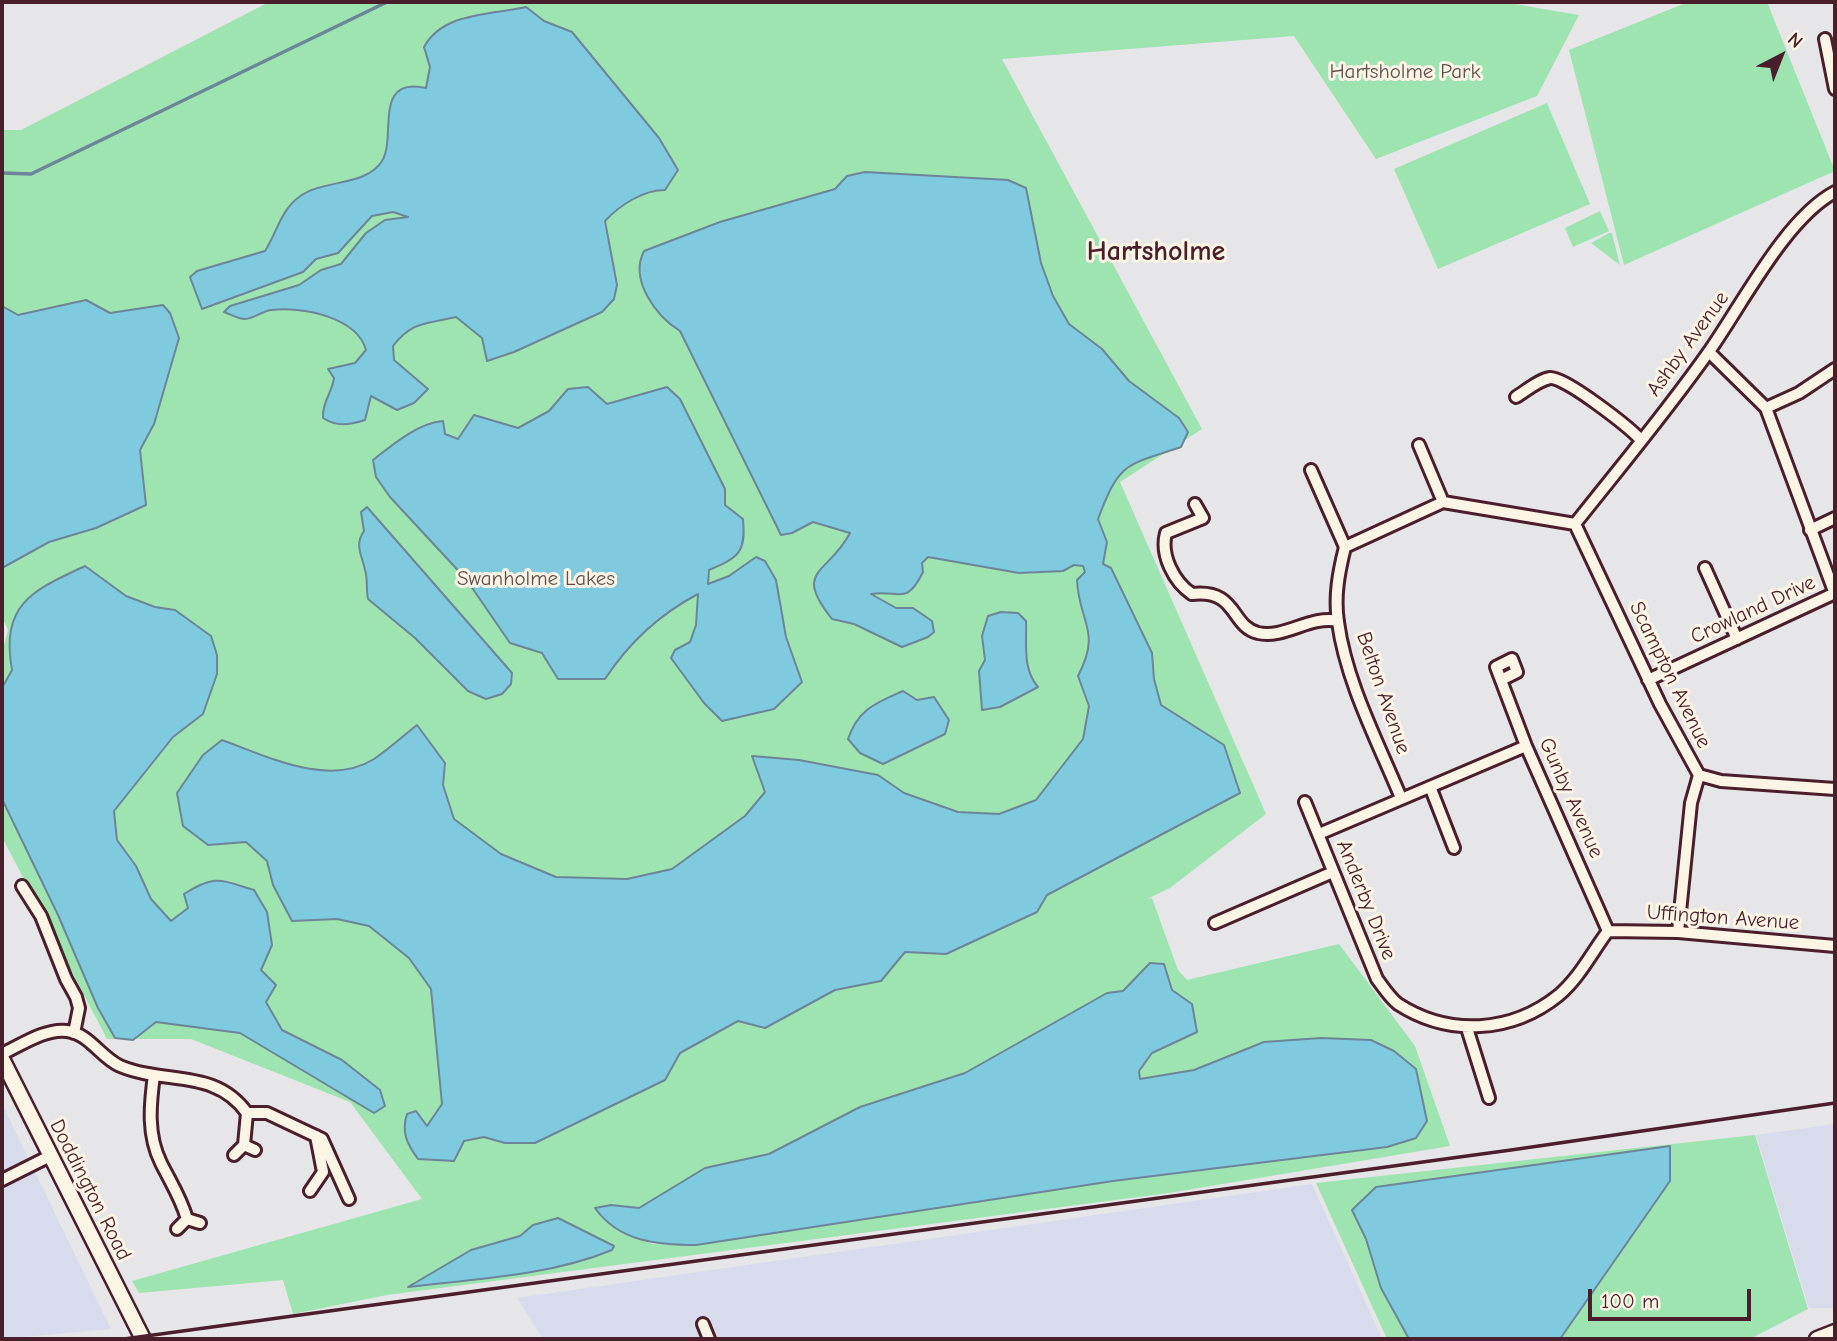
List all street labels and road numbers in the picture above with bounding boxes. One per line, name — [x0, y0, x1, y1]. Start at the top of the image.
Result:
street label: Ashby Avenue — [1641, 287, 1735, 401]
street label: Crowland Drive — [1687, 570, 1819, 650]
street label: Scampton Avenue — [1624, 598, 1716, 752]
street label: Belton Avenue — [1350, 629, 1416, 757]
street label: Gunby Avenue — [1533, 734, 1609, 862]
street label: Anderby Drive — [1331, 837, 1401, 963]
street label: Uffington Avenue — [1646, 900, 1800, 936]
street label: Doddington Road — [44, 1115, 136, 1265]

